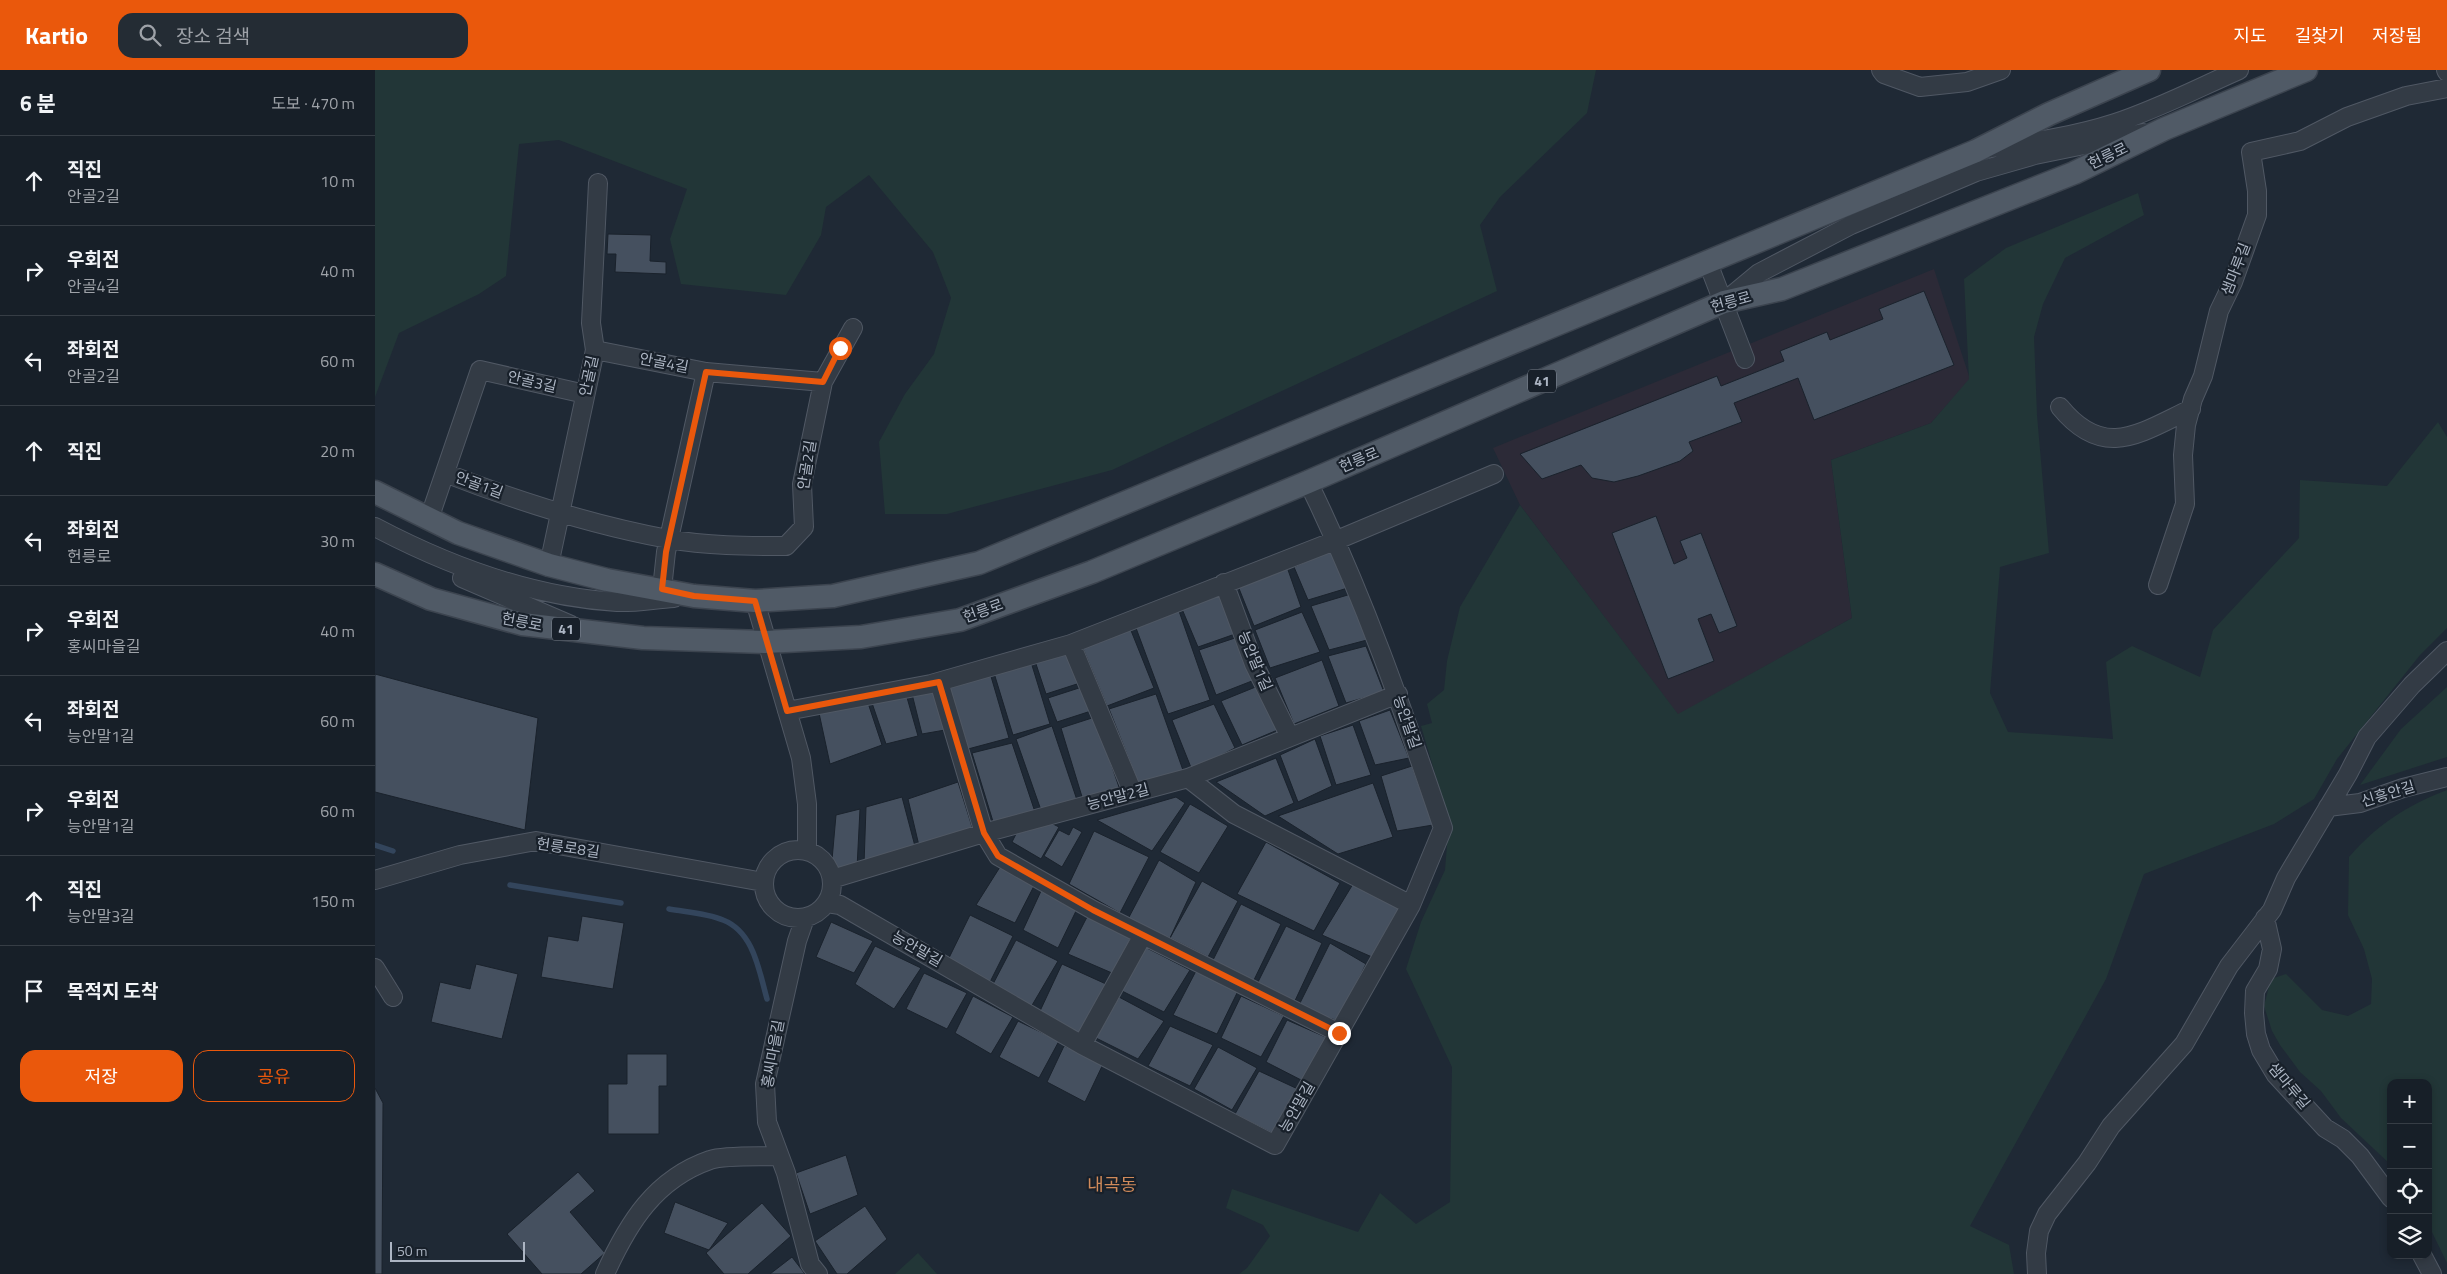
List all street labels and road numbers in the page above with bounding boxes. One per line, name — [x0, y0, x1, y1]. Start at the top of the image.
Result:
street label: 헌릉로 — [2084, 136, 2131, 175]
street label: 샘마루길 — [2215, 239, 2256, 299]
street label: 헌릉로 — [1708, 285, 1754, 318]
street label: 안골4길 — [637, 346, 691, 379]
street label: 안골길 — [573, 353, 604, 399]
street label: 안골3길 — [505, 365, 559, 398]
road number: 41 — [1528, 370, 1556, 392]
street label: 안골2길 — [791, 439, 822, 491]
street label: 헌릉로 — [1335, 441, 1382, 478]
street label: 안골1길 — [452, 465, 507, 504]
street label: 헌릉로 — [959, 593, 1006, 628]
street label: 헌릉로 — [500, 606, 545, 637]
road number: 41 — [552, 618, 580, 640]
street label: 능안말1길 — [1232, 627, 1278, 695]
street label: 능안말길 — [1388, 692, 1427, 752]
street label: 신흥안길 — [2358, 774, 2418, 813]
street label: 능안말2길 — [1084, 777, 1152, 816]
street label: 헌릉로8길 — [535, 832, 601, 863]
street label: 능안말길 — [888, 925, 947, 972]
street label: 홍씨마을길 — [755, 1018, 790, 1090]
street label: 샘마루길 — [2263, 1057, 2316, 1114]
street label: 능안말길 — [1273, 1077, 1320, 1136]

